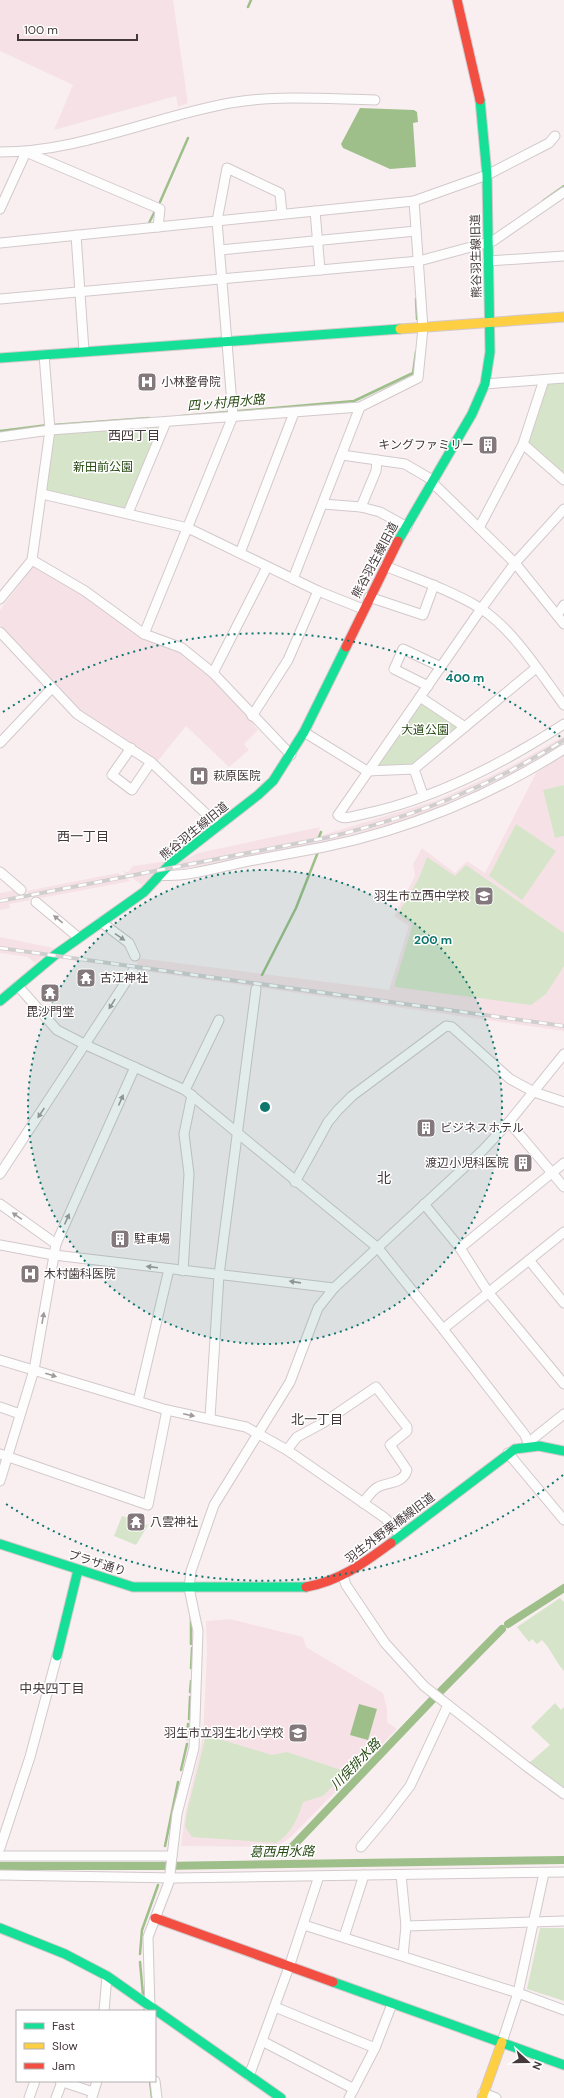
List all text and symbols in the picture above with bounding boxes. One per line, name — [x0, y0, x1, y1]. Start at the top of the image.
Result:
scale bar — [18, 16, 137, 42]
text: 100 m — [24, 22, 58, 38]
street label: 熊谷羽生線旧道 — [467, 214, 485, 298]
hospital icon: 小林整骨院 — [136, 371, 158, 393]
place label: 小林整骨院 — [161, 374, 221, 390]
water label: 四ッ村用水路 — [186, 391, 267, 414]
district label: 西四丁目 — [108, 427, 160, 444]
building icon: キングファミリー — [477, 434, 499, 456]
place label: キングファミリー — [378, 437, 474, 453]
park label: 新田前公園 — [73, 459, 133, 475]
street label: 熊谷羽生線旧道 — [348, 519, 402, 601]
text: 400 m — [446, 670, 484, 686]
park label: 大道公園 — [401, 722, 449, 738]
hospital icon: 萩原医院 — [188, 765, 210, 787]
place label: 萩原医院 — [213, 768, 261, 784]
street label: 熊谷羽生線旧道 — [156, 798, 232, 864]
district label: 西一丁目 — [57, 828, 109, 845]
school or university icon: 羽生市立西中学校 — [473, 885, 495, 907]
place label: 羽生市立西中学校 — [374, 888, 470, 904]
one-way arrow — [52, 915, 63, 924]
text: 200 m — [414, 932, 452, 948]
one-way arrow — [115, 933, 126, 941]
temple icon: 古江神社 — [75, 967, 97, 989]
place label: 古江神社 — [100, 970, 148, 986]
temple icon: 毘沙門堂 — [39, 982, 61, 1004]
one-way arrow — [108, 999, 116, 1009]
place label: 毘沙門堂 — [26, 1004, 74, 1020]
one-way arrow — [117, 1094, 124, 1106]
centre of rings — [258, 1100, 272, 1114]
one-way arrow — [37, 1107, 45, 1118]
building icon: ビジネスホテル — [415, 1117, 437, 1139]
place label: ビジネスホテル — [440, 1120, 524, 1136]
building icon: 渡辺小児科医院 — [512, 1152, 534, 1174]
place label: 渡辺小児科医院 — [425, 1155, 509, 1171]
district label: 北 — [377, 1169, 391, 1187]
one-way arrow — [11, 1212, 22, 1220]
one-way arrow — [65, 1212, 71, 1224]
building icon: 駐車場 — [109, 1228, 131, 1250]
place label: 駐車場 — [134, 1231, 170, 1247]
hospital icon: 木村歯科医院 — [19, 1263, 41, 1285]
one-way arrow — [146, 1264, 158, 1270]
place label: 木村歯科医院 — [44, 1266, 116, 1282]
one-way arrow — [289, 1279, 301, 1285]
one-way arrow — [40, 1312, 46, 1324]
one-way arrow — [45, 1372, 57, 1378]
district label: 北一丁目 — [291, 1411, 343, 1428]
one-way arrow — [183, 1412, 195, 1418]
street label: 羽生外野栗橋線旧道 — [342, 1489, 438, 1567]
temple icon: 八雲神社 — [125, 1511, 147, 1533]
place label: 八雲神社 — [150, 1514, 198, 1530]
street label: プラザ通り — [66, 1547, 128, 1579]
district label: 中央四丁目 — [19, 1680, 85, 1697]
school or university icon: 羽生市立羽生北小学校 — [287, 1722, 309, 1744]
place label: 羽生市立羽生北小学校 — [164, 1725, 284, 1741]
water label: 川俣排水路 — [327, 1734, 385, 1794]
water label: 葛西用水路 — [249, 1842, 316, 1861]
legend — [16, 2010, 156, 2082]
text: Fast — [52, 2018, 75, 2034]
text: Slow — [52, 2038, 78, 2054]
north arrow — [508, 2042, 548, 2082]
text: Jam — [52, 2058, 75, 2074]
text: N — [529, 2059, 545, 2072]

